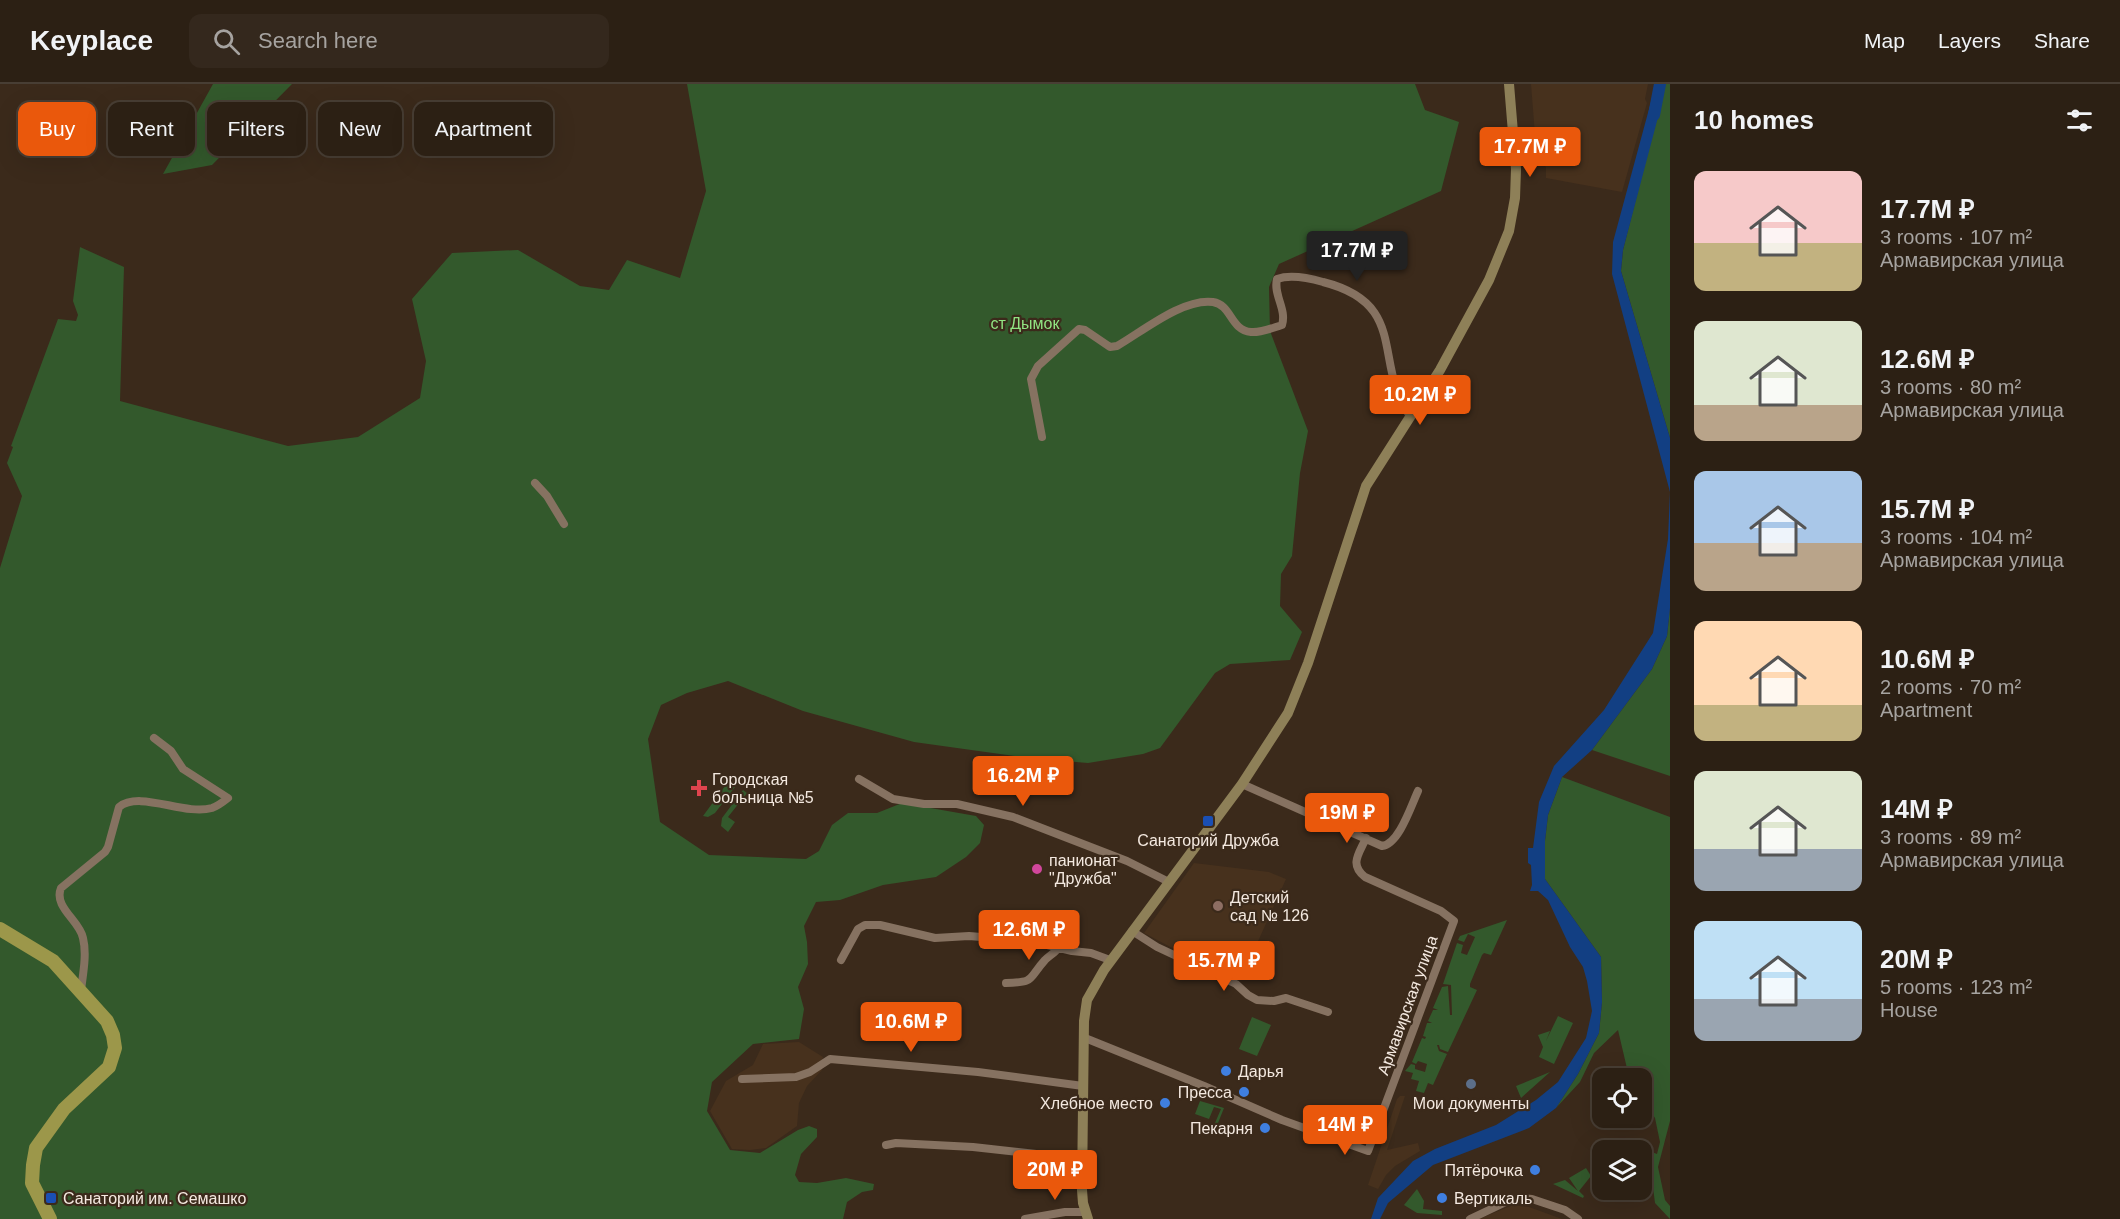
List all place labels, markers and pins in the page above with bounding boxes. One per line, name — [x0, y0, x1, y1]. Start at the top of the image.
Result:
pin: 17.7M ₽ — [1475, 127, 1585, 178]
pin: 17.7M ₽ — [1302, 231, 1412, 282]
pin: 10.2M ₽ — [1365, 375, 1475, 426]
pin: 16.2M ₽ — [968, 756, 1078, 807]
place label: Городская больница №5 — [712, 771, 814, 806]
marker: Городская больница №5 — [690, 779, 708, 797]
pin: 19M ₽ — [1305, 793, 1389, 844]
marker: Санаторий Дружба — [1201, 814, 1215, 828]
place label: Санаторий Дружба — [1137, 832, 1279, 849]
place label: панионат "Дружба" — [1049, 852, 1119, 887]
marker: панионат "Дружба" — [1030, 862, 1044, 876]
place label: Детский сад № 126 — [1230, 889, 1309, 924]
marker: Детский сад № 126 — [1211, 899, 1225, 913]
pin: 12.6M ₽ — [974, 910, 1084, 961]
pin: 15.7M ₽ — [1169, 941, 1279, 992]
pin: 10.6M ₽ — [856, 1002, 966, 1053]
place label: Дарья — [1238, 1063, 1284, 1080]
marker: Дарья — [1219, 1064, 1233, 1078]
marker: Мои документы — [1464, 1077, 1478, 1091]
place label: Пресса — [1178, 1084, 1232, 1101]
marker: Пресса — [1237, 1085, 1251, 1099]
place label: Хлебное место — [1040, 1095, 1153, 1112]
place label: Мои документы — [1413, 1095, 1529, 1112]
marker: Хлебное место — [1158, 1096, 1172, 1110]
pin: 14M ₽ — [1303, 1105, 1387, 1156]
place label: Пекарня — [1190, 1120, 1253, 1137]
marker: Пекарня — [1258, 1121, 1272, 1135]
pin: 20M ₽ — [1013, 1150, 1097, 1201]
place label: Пятёрочка — [1445, 1162, 1523, 1179]
marker: Пятёрочка — [1528, 1163, 1542, 1177]
place label: Санаторий им. Семашко — [63, 1190, 246, 1207]
place label: Вертикаль — [1454, 1190, 1532, 1207]
marker: Санаторий им. Семашко — [44, 1191, 58, 1205]
marker: Вертикаль — [1435, 1191, 1449, 1205]

